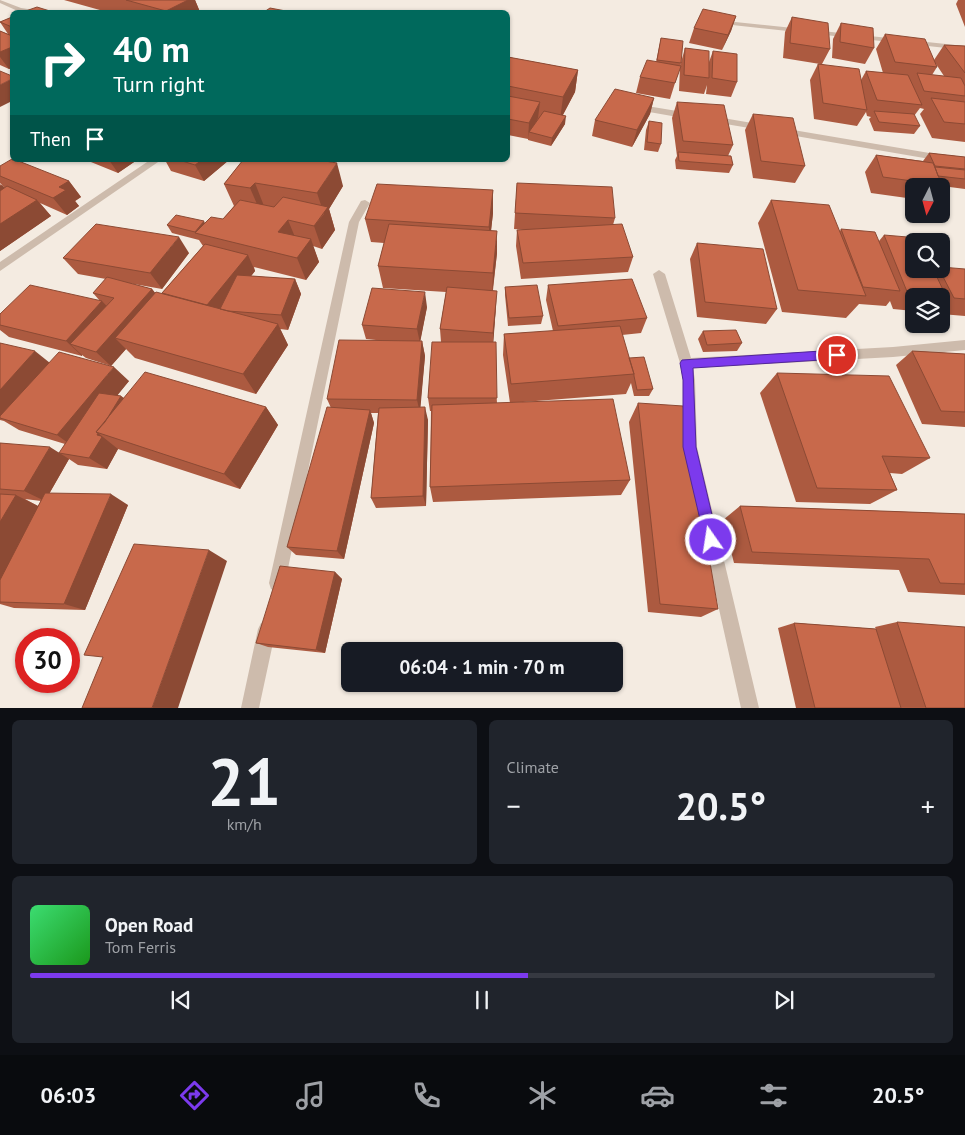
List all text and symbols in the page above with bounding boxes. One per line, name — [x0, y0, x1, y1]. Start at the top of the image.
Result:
text: 40 m — [113, 26, 190, 72]
icon: right — [30, 30, 95, 95]
text: Turn right — [113, 70, 205, 98]
icon: arrive — [81, 125, 109, 153]
text: Then — [30, 127, 71, 151]
north arrow — [905, 178, 950, 222]
map controls — [905, 178, 950, 333]
button: search — [905, 233, 950, 278]
button: layers — [905, 288, 950, 333]
pin — [816, 334, 858, 376]
icon: arrive — [823, 341, 851, 369]
position arrow — [684, 513, 736, 565]
speed limit sign: 30 — [15, 628, 80, 693]
text: 06:04 · 1 min · 70 m — [399, 655, 565, 679]
text: 21 — [207, 739, 281, 823]
text: Climate — [507, 757, 559, 777]
text: 20.5° — [675, 781, 766, 830]
text: − — [507, 787, 521, 824]
text: + — [921, 787, 935, 824]
text: km/h — [227, 814, 262, 834]
text: Open Road — [105, 913, 193, 937]
text: Tom Ferris — [105, 937, 176, 957]
icon: previous — [167, 986, 195, 1014]
icon: pause — [468, 986, 496, 1014]
icon: next — [770, 986, 798, 1014]
icon: directions — [177, 1078, 212, 1113]
icon: music — [293, 1078, 328, 1113]
icon: phone — [409, 1078, 444, 1113]
icon: climate — [525, 1078, 560, 1113]
icon: car — [640, 1078, 675, 1113]
icon: filters — [756, 1078, 791, 1113]
text: 06:03 — [40, 1081, 96, 1109]
text: 20.5° — [872, 1081, 924, 1109]

